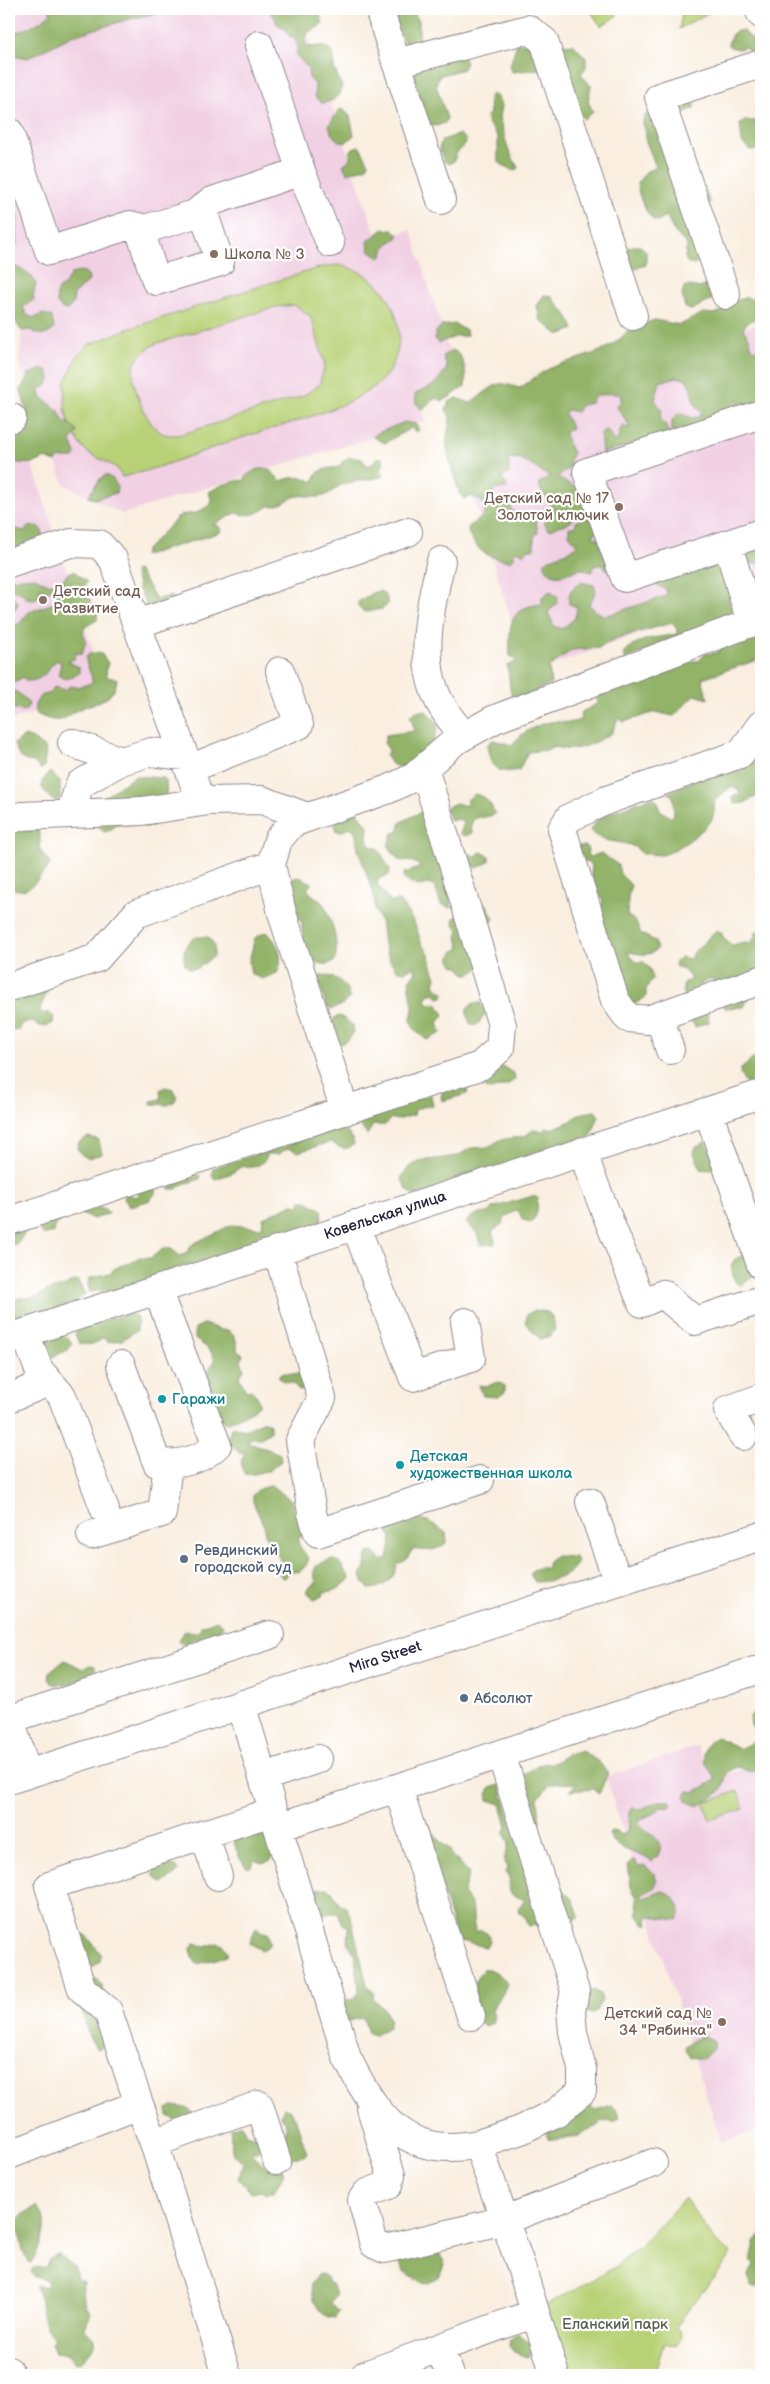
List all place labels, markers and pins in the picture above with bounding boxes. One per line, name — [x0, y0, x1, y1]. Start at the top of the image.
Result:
place label: Школа № 3 — [224, 245, 305, 264]
marker: Школа № 3 — [208, 248, 220, 260]
place label: Детский сад № 17 Золотой ключик — [484, 489, 610, 525]
marker: Детский сад № 17 Золотой ключик — [613, 501, 625, 513]
place label: Детский сад Развитие — [53, 582, 140, 618]
marker: Детский сад Развитие — [37, 594, 49, 606]
place label: Гаражи — [172, 1390, 225, 1409]
marker: Гаражи — [156, 1393, 168, 1405]
place label: Детская художественная школа — [410, 1447, 572, 1483]
marker: Детская художественная школа — [394, 1459, 406, 1471]
place label: Ревдинский городской суд — [194, 1541, 291, 1577]
marker: Ревдинский городской суд — [178, 1553, 190, 1565]
place label: Абсолют — [473, 1689, 533, 1708]
marker: Абсолют — [458, 1692, 470, 1704]
place label: Детский сад № 34 "Рябинка" — [605, 2004, 712, 2040]
marker: Детский сад № 34 "Рябинка" — [716, 2016, 728, 2028]

